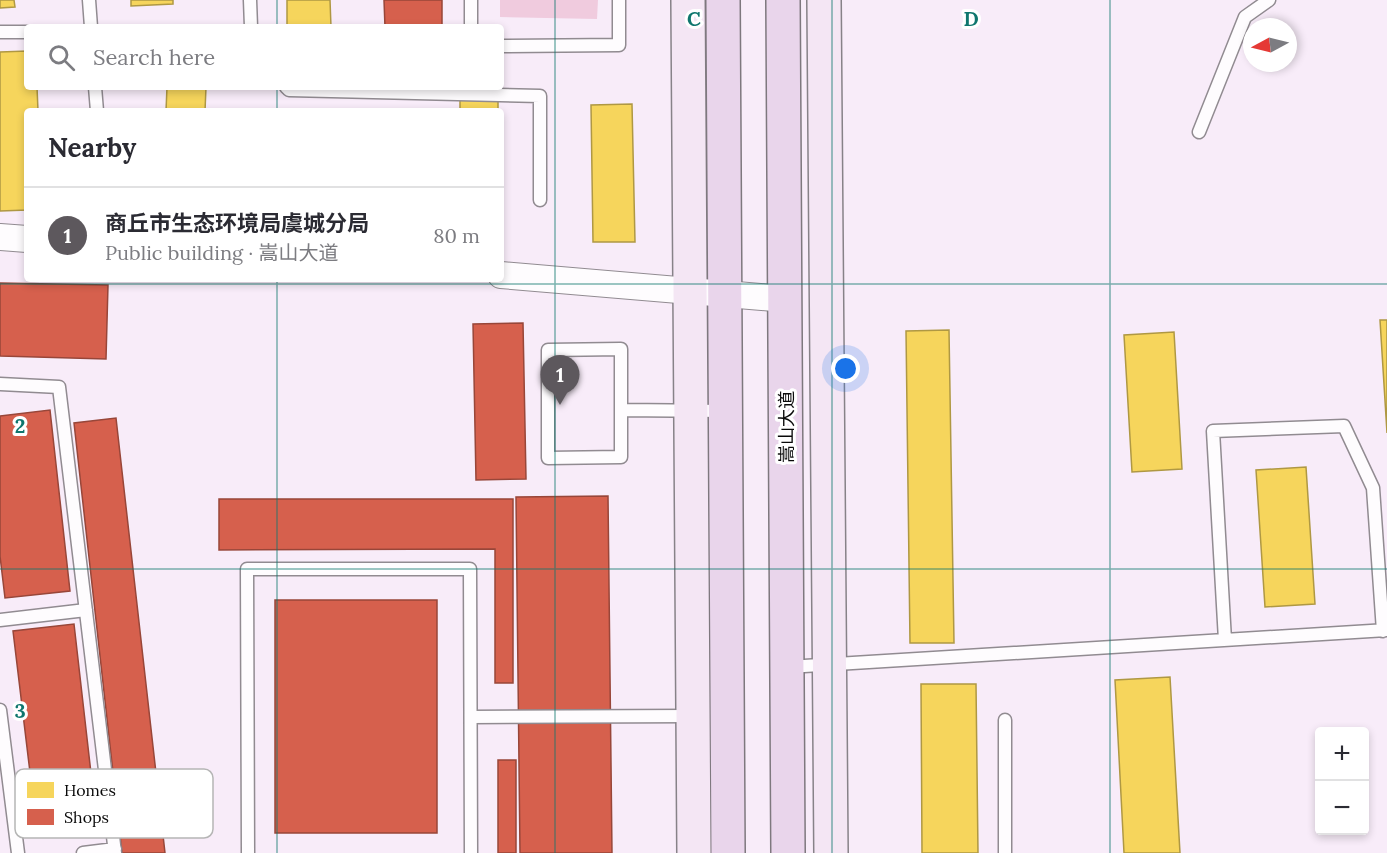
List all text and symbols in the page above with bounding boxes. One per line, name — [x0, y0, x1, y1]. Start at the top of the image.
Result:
text: C — [687, 6, 701, 31]
text: D — [963, 6, 979, 31]
north arrow — [1243, 18, 1297, 72]
search box — [24, 24, 504, 90]
icon: search — [45, 41, 78, 74]
text: Search here — [93, 43, 215, 71]
text: Nearby — [48, 131, 136, 164]
text: 商丘市生态环境局虞城分局 — [105, 209, 369, 237]
text: 1 — [63, 223, 72, 248]
text: 80 m — [433, 223, 480, 248]
text: Public building · 嵩山大道 — [105, 240, 339, 265]
your location — [831, 354, 860, 383]
pin: 1 — [540, 356, 580, 405]
street label: 嵩山大道 — [775, 391, 798, 463]
text: 2 — [15, 413, 25, 438]
text: 3 — [14, 698, 26, 723]
map controls — [1315, 727, 1369, 835]
button: + — [1315, 727, 1369, 781]
legend — [15, 769, 213, 838]
text: Homes — [64, 780, 116, 800]
button: − — [1315, 781, 1369, 835]
text: Shops — [64, 807, 109, 827]

